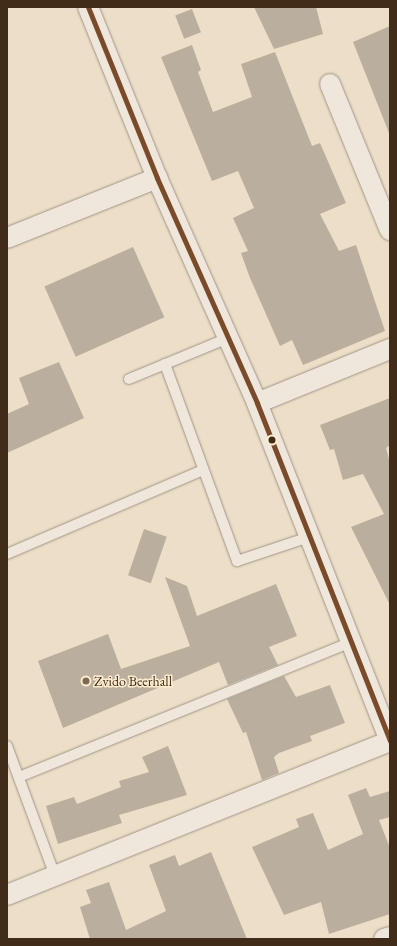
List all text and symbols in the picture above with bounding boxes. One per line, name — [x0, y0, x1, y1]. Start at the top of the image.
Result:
unlabelled marker — [267, 435, 277, 445]
place label: Zvido Beerhall — [94, 673, 172, 689]
marker: Zvido Beerhall — [81, 676, 91, 686]

